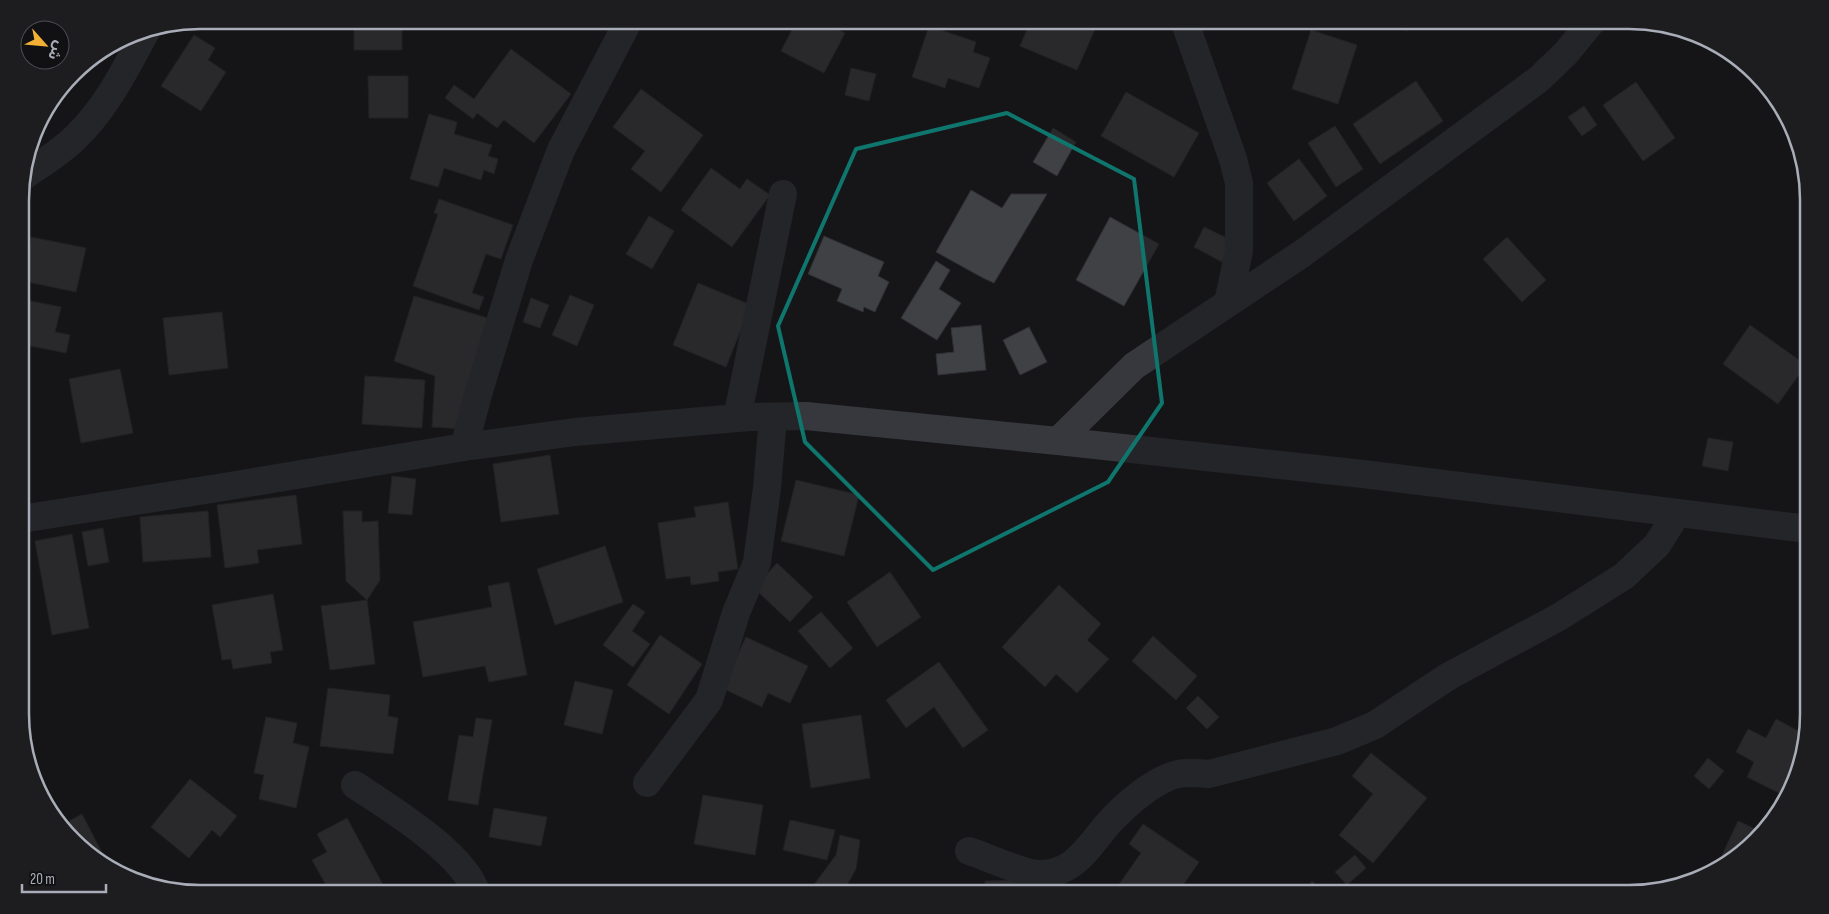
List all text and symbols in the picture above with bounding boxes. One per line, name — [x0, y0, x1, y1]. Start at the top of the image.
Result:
north arrow — [20, 20, 70, 70]
text: ش — [44, 38, 68, 63]
scale bar — [22, 862, 106, 894]
text: 20 m — [30, 870, 55, 889]

